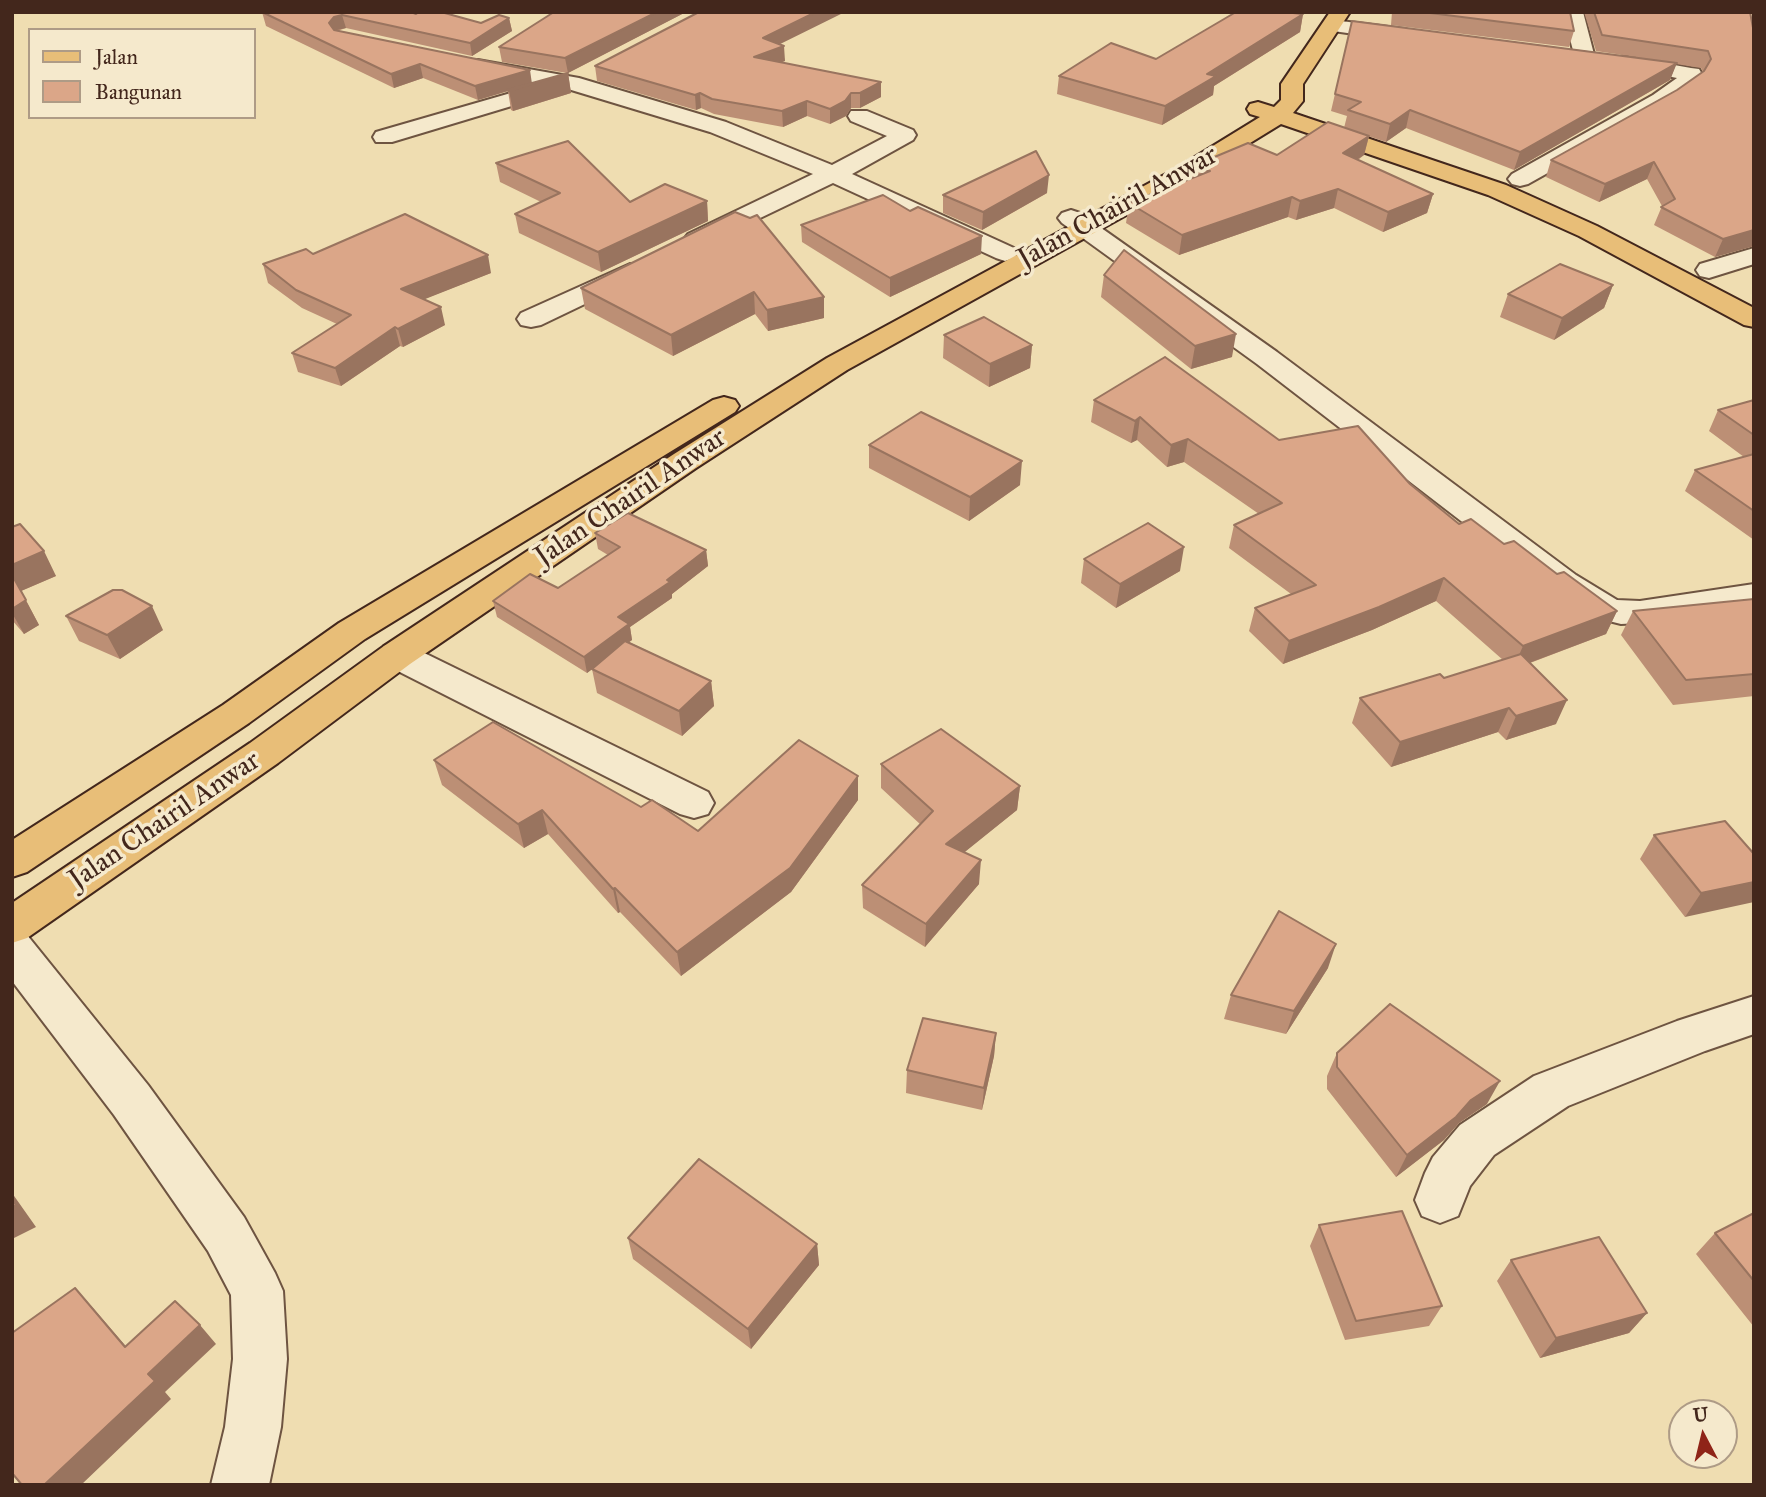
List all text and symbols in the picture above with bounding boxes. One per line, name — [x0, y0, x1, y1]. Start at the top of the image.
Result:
legend — [28, 28, 256, 119]
text: Jalan — [95, 44, 138, 70]
text: Bangunan — [95, 79, 182, 105]
street label: Jalan Chairil Anwar — [1012, 139, 1224, 277]
street label: Jalan Chairil Anwar — [529, 422, 733, 574]
street label: Jalan Chairil Anwar — [63, 745, 267, 897]
north arrow — [1668, 1399, 1738, 1469]
text: U — [1692, 1402, 1709, 1427]

